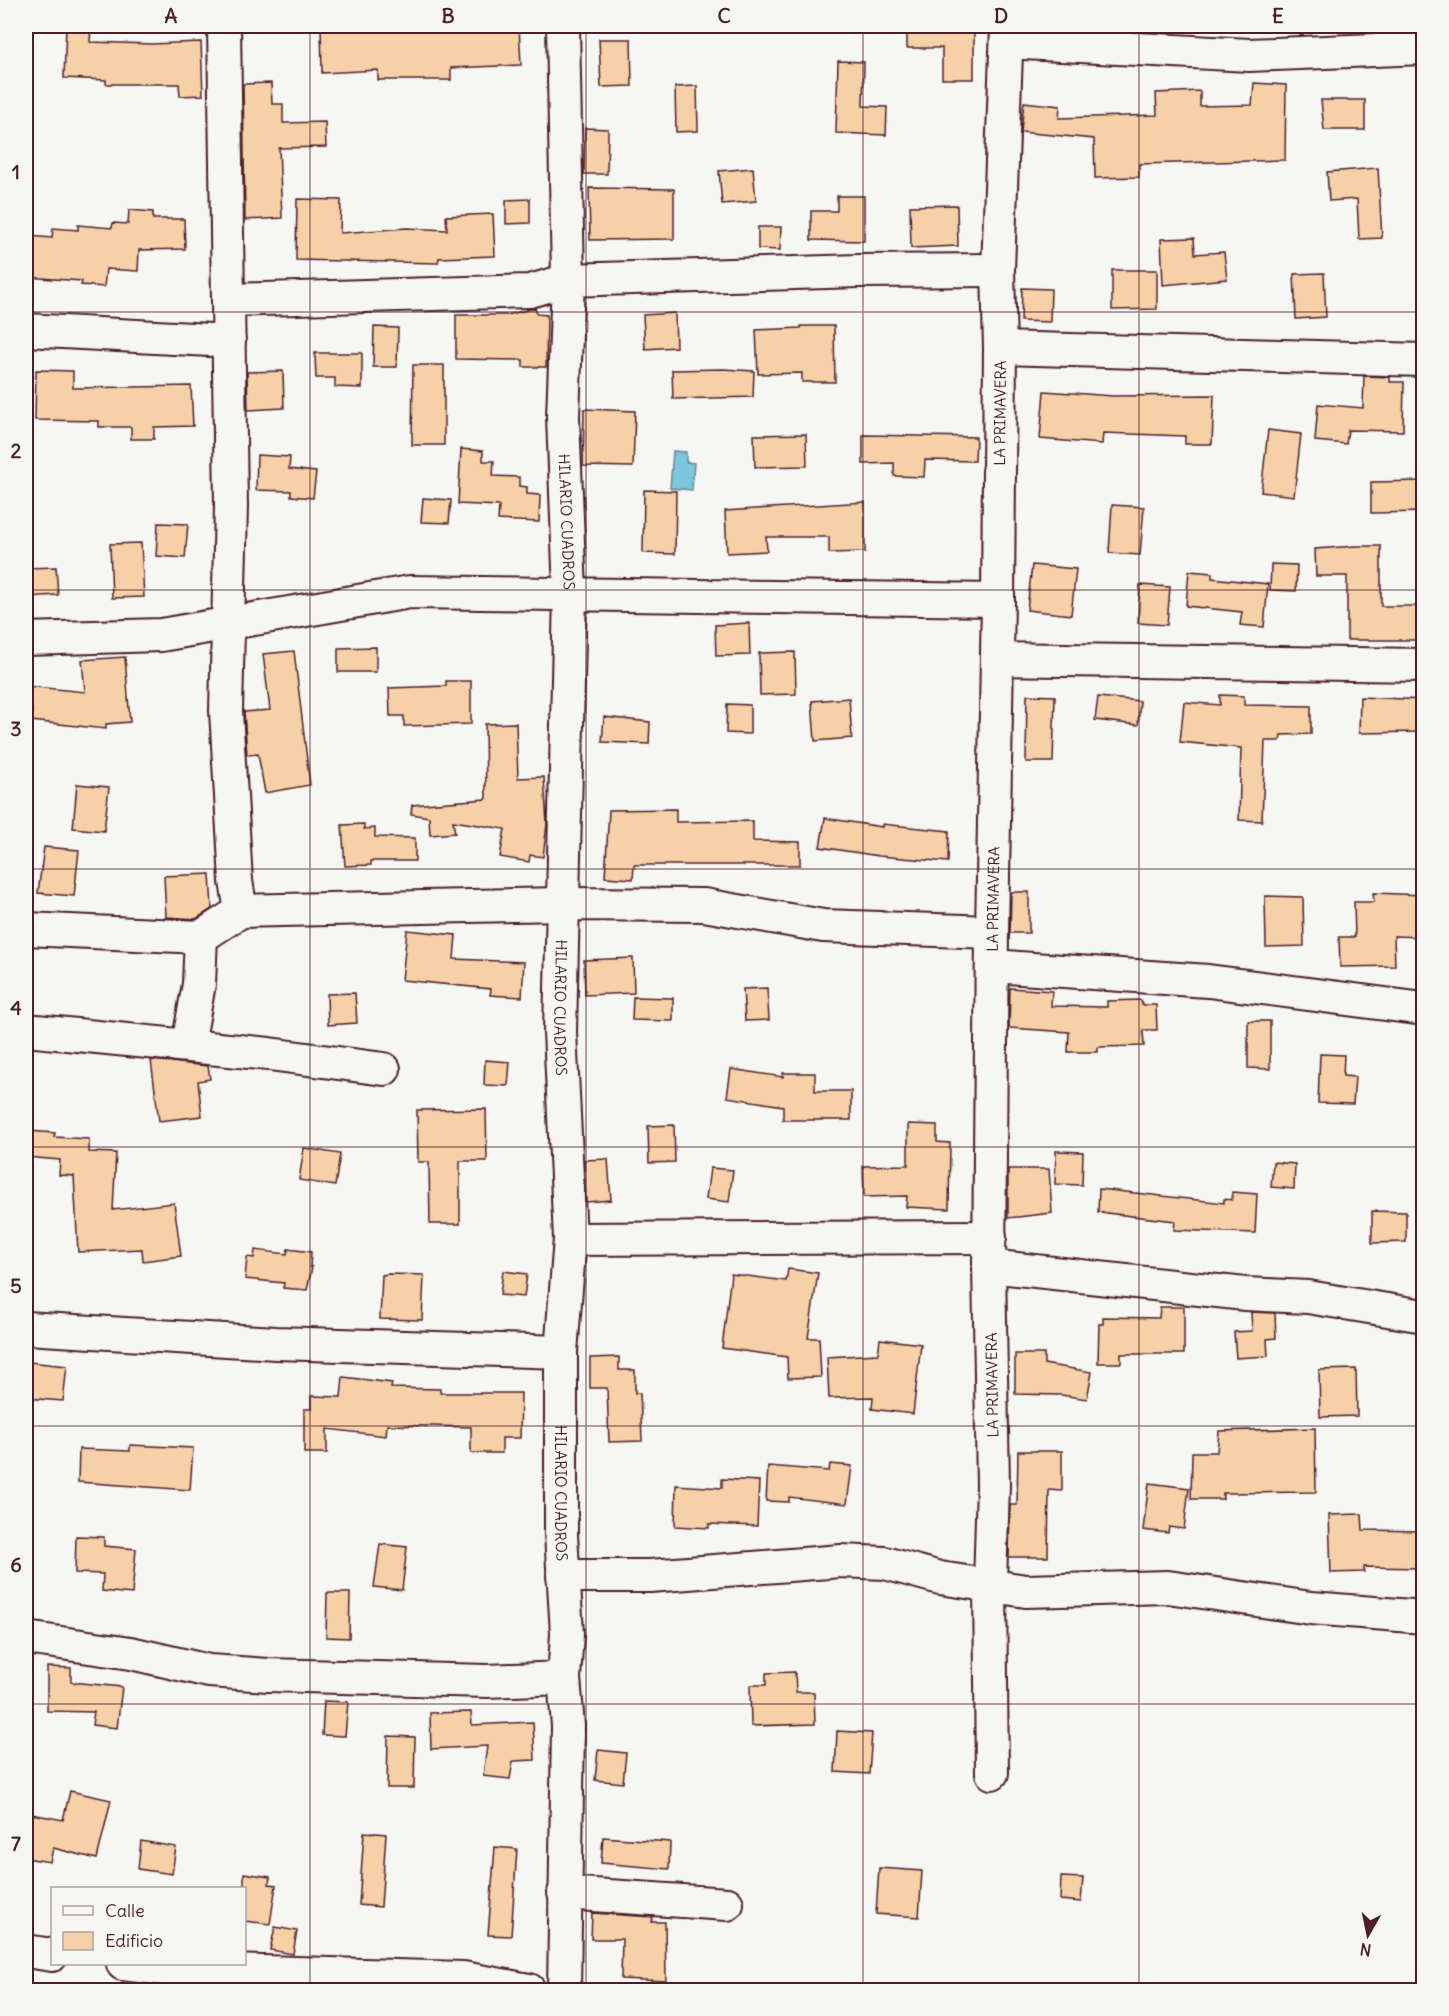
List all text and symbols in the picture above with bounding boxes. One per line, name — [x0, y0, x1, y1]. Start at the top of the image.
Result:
text: A — [165, 3, 178, 28]
text: B — [441, 3, 455, 28]
text: C — [717, 3, 731, 28]
text: D — [994, 3, 1008, 28]
text: E — [1272, 3, 1284, 28]
text: 1 — [12, 159, 20, 184]
street label: LA PRIMAVERA — [990, 360, 1009, 466]
text: 2 — [11, 438, 22, 463]
street label: HILARIO CUADROS — [555, 453, 579, 590]
text: 3 — [10, 716, 22, 741]
street label: LA PRIMAVERA — [982, 846, 1003, 952]
street label: HILARIO CUADROS — [550, 939, 572, 1076]
text: 4 — [10, 995, 22, 1020]
text: 5 — [10, 1273, 22, 1298]
street label: LA PRIMAVERA — [982, 1332, 1002, 1438]
street label: HILARIO CUADROS — [551, 1425, 572, 1562]
text: 6 — [10, 1552, 22, 1577]
text: 7 — [11, 1831, 21, 1856]
legend — [51, 1887, 246, 1965]
text: Calle — [105, 1899, 145, 1922]
north arrow — [1338, 1905, 1398, 1965]
text: Edificio — [105, 1929, 163, 1952]
text: N — [1359, 1939, 1373, 1961]

